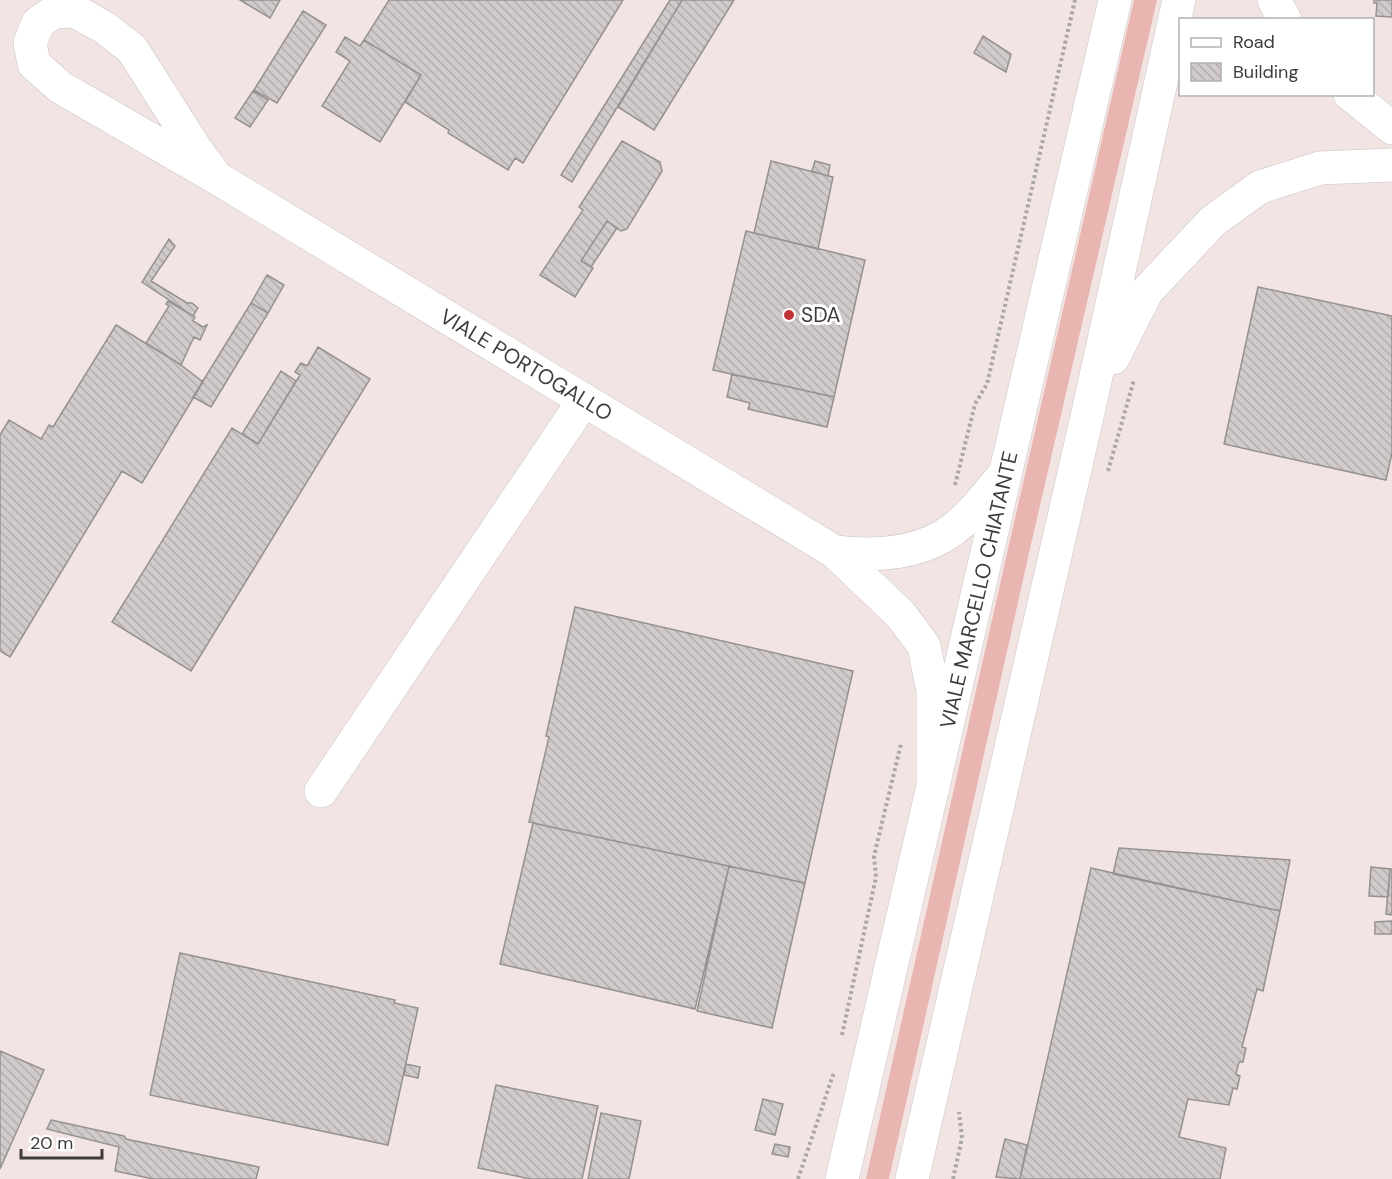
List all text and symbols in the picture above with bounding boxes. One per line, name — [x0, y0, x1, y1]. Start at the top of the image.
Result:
legend — [1179, 18, 1374, 96]
text: Road — [1233, 30, 1275, 54]
text: Building — [1233, 60, 1298, 84]
place label: SDA — [801, 301, 841, 329]
street label: VIALE PORTOGALLO — [435, 302, 617, 428]
marker: SDA — [782, 308, 796, 322]
street label: VIALE MARCELLO CHIATANTE — [933, 449, 1025, 731]
scale bar — [21, 1122, 102, 1160]
text: 20 m — [30, 1131, 73, 1155]

